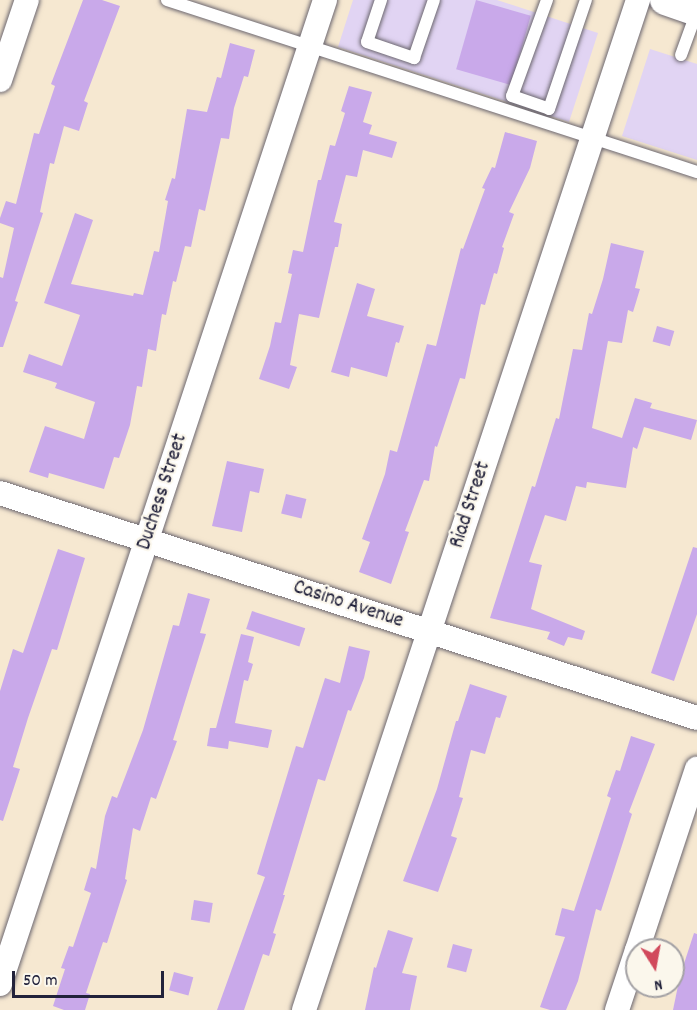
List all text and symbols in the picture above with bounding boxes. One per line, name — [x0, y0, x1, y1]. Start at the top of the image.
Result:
street label: Duchess Street — [132, 431, 194, 553]
street label: Riad Street — [445, 458, 497, 552]
street label: Casino Avenue — [290, 575, 406, 635]
north arrow — [625, 938, 685, 998]
scale bar — [15, 959, 166, 997]
text: 50 m — [23, 969, 58, 994]
text: N — [652, 972, 664, 996]

